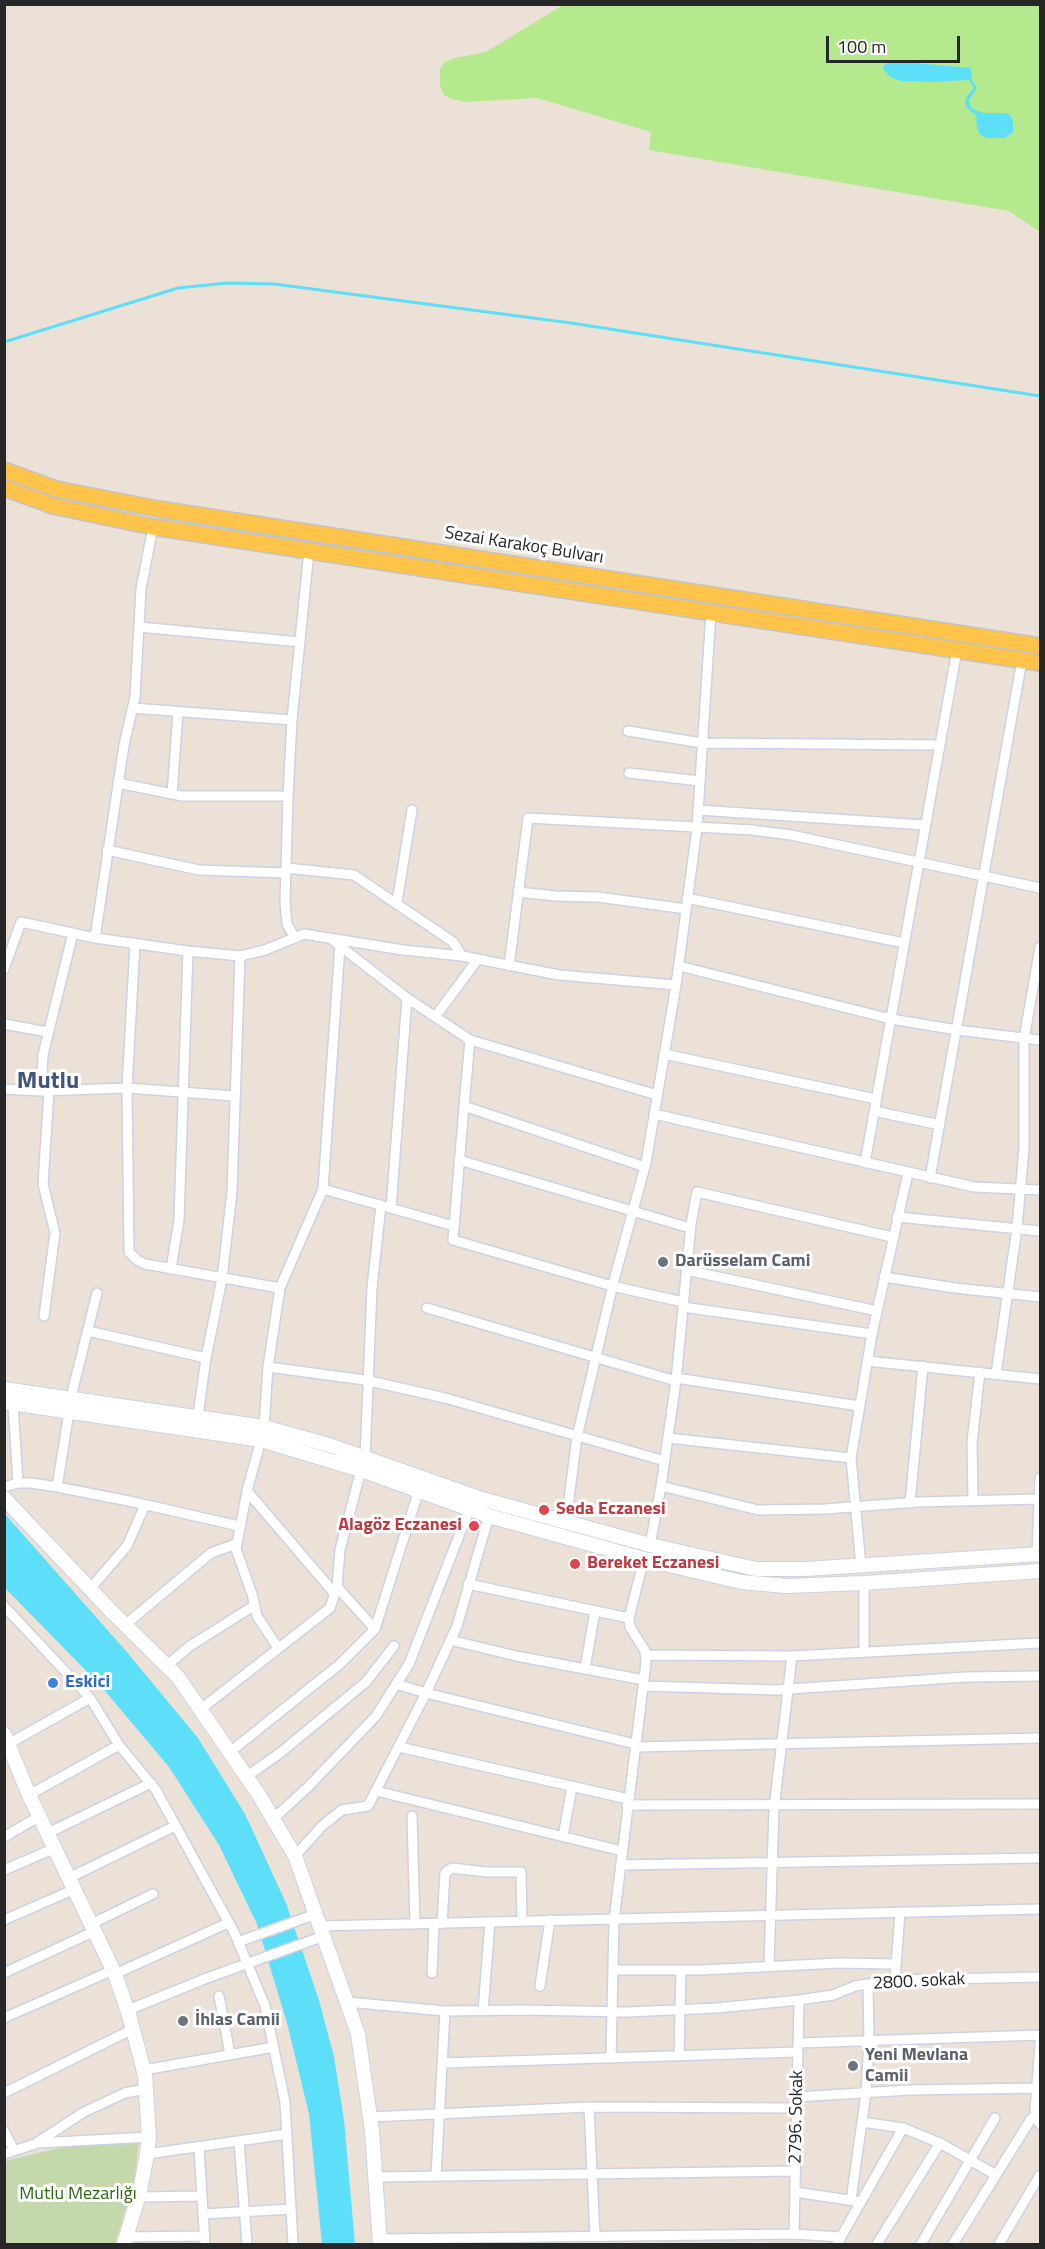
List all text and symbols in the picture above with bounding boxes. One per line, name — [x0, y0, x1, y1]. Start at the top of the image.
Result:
scale bar — [829, 24, 962, 62]
text: 100 m — [837, 33, 886, 60]
street label: Sezai Karakoç Bulvarı — [443, 523, 605, 569]
district label: Mutlu — [17, 1068, 79, 1096]
place label: Darüsselam Cami — [675, 1251, 810, 1273]
marker: Darüsselam Cami — [656, 1255, 670, 1269]
place label: Seda Eczanesi — [556, 1499, 666, 1521]
marker: Seda Eczanesi — [537, 1503, 551, 1517]
place label: Alagöz Eczanesi — [338, 1515, 462, 1537]
marker: Alagöz Eczanesi — [467, 1519, 481, 1533]
place label: Bereket Eczanesi — [587, 1553, 719, 1575]
marker: Bereket Eczanesi — [568, 1557, 582, 1571]
place label: Eskici — [65, 1672, 110, 1694]
marker: Eskici — [46, 1676, 60, 1690]
street label: 2800. sokak — [872, 1969, 966, 1995]
place label: İhlas Camii — [195, 2010, 280, 2032]
marker: İhlas Camii — [176, 2014, 190, 2028]
place label: Yeni Mevlana Camii — [865, 2045, 968, 2088]
marker: Yeni Mevlana Camii — [846, 2059, 860, 2073]
street label: 2796. Sokak — [785, 2070, 809, 2164]
park label: Mutlu Mezarlığı — [19, 2184, 137, 2206]

